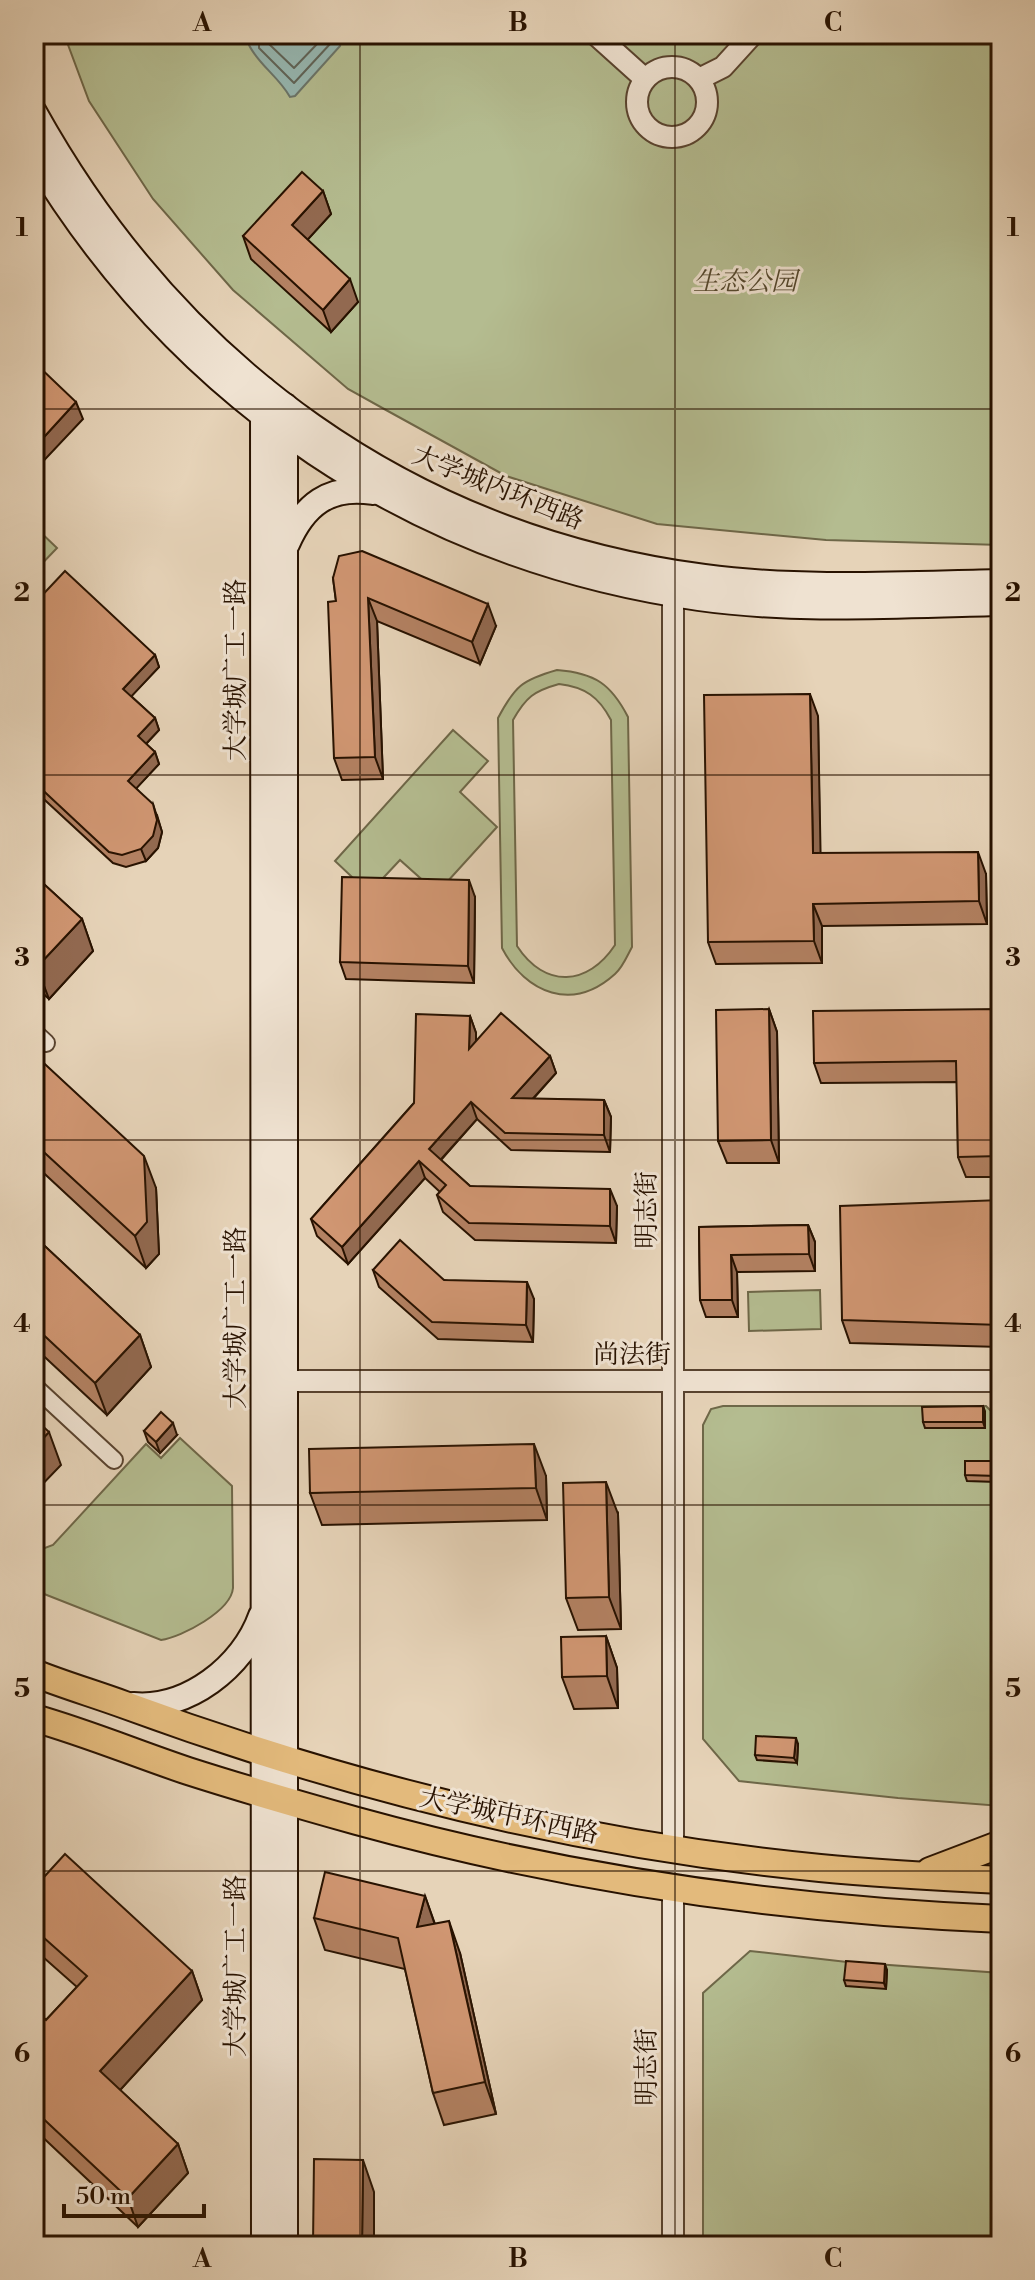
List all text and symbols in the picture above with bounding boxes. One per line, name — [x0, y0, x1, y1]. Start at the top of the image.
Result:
text: A — [192, 7, 212, 39]
text: B — [508, 7, 528, 39]
text: C — [824, 7, 842, 39]
text: 1 — [16, 212, 29, 244]
text: 1 — [1007, 212, 1020, 244]
park label: 生态公园 — [693, 266, 801, 298]
street label: 大学城内环西路 — [408, 439, 588, 537]
text: 2 — [14, 577, 30, 609]
text: 2 — [1005, 577, 1021, 609]
street label: 大学城广工一路 — [220, 579, 252, 761]
text: 3 — [14, 942, 30, 974]
text: 3 — [1005, 942, 1021, 974]
street label: 明志街 — [631, 1171, 663, 1249]
street label: 大学城广工一路 — [220, 1227, 252, 1409]
text: 4 — [13, 1308, 31, 1340]
text: 4 — [1004, 1308, 1022, 1340]
street label: 尚法街 — [593, 1339, 671, 1371]
text: 5 — [14, 1673, 30, 1705]
text: 5 — [1005, 1673, 1021, 1705]
street label: 大学城中环西路 — [417, 1781, 601, 1851]
street label: 大学城广工一路 — [220, 1875, 252, 2057]
street label: 明志街 — [631, 2028, 663, 2106]
text: 6 — [14, 2038, 30, 2070]
text: 6 — [1005, 2038, 1021, 2070]
scale bar — [64, 2168, 204, 2218]
text: 50 m — [76, 2182, 131, 2212]
text: A — [192, 2243, 212, 2275]
text: B — [508, 2243, 528, 2275]
text: C — [824, 2243, 842, 2275]

